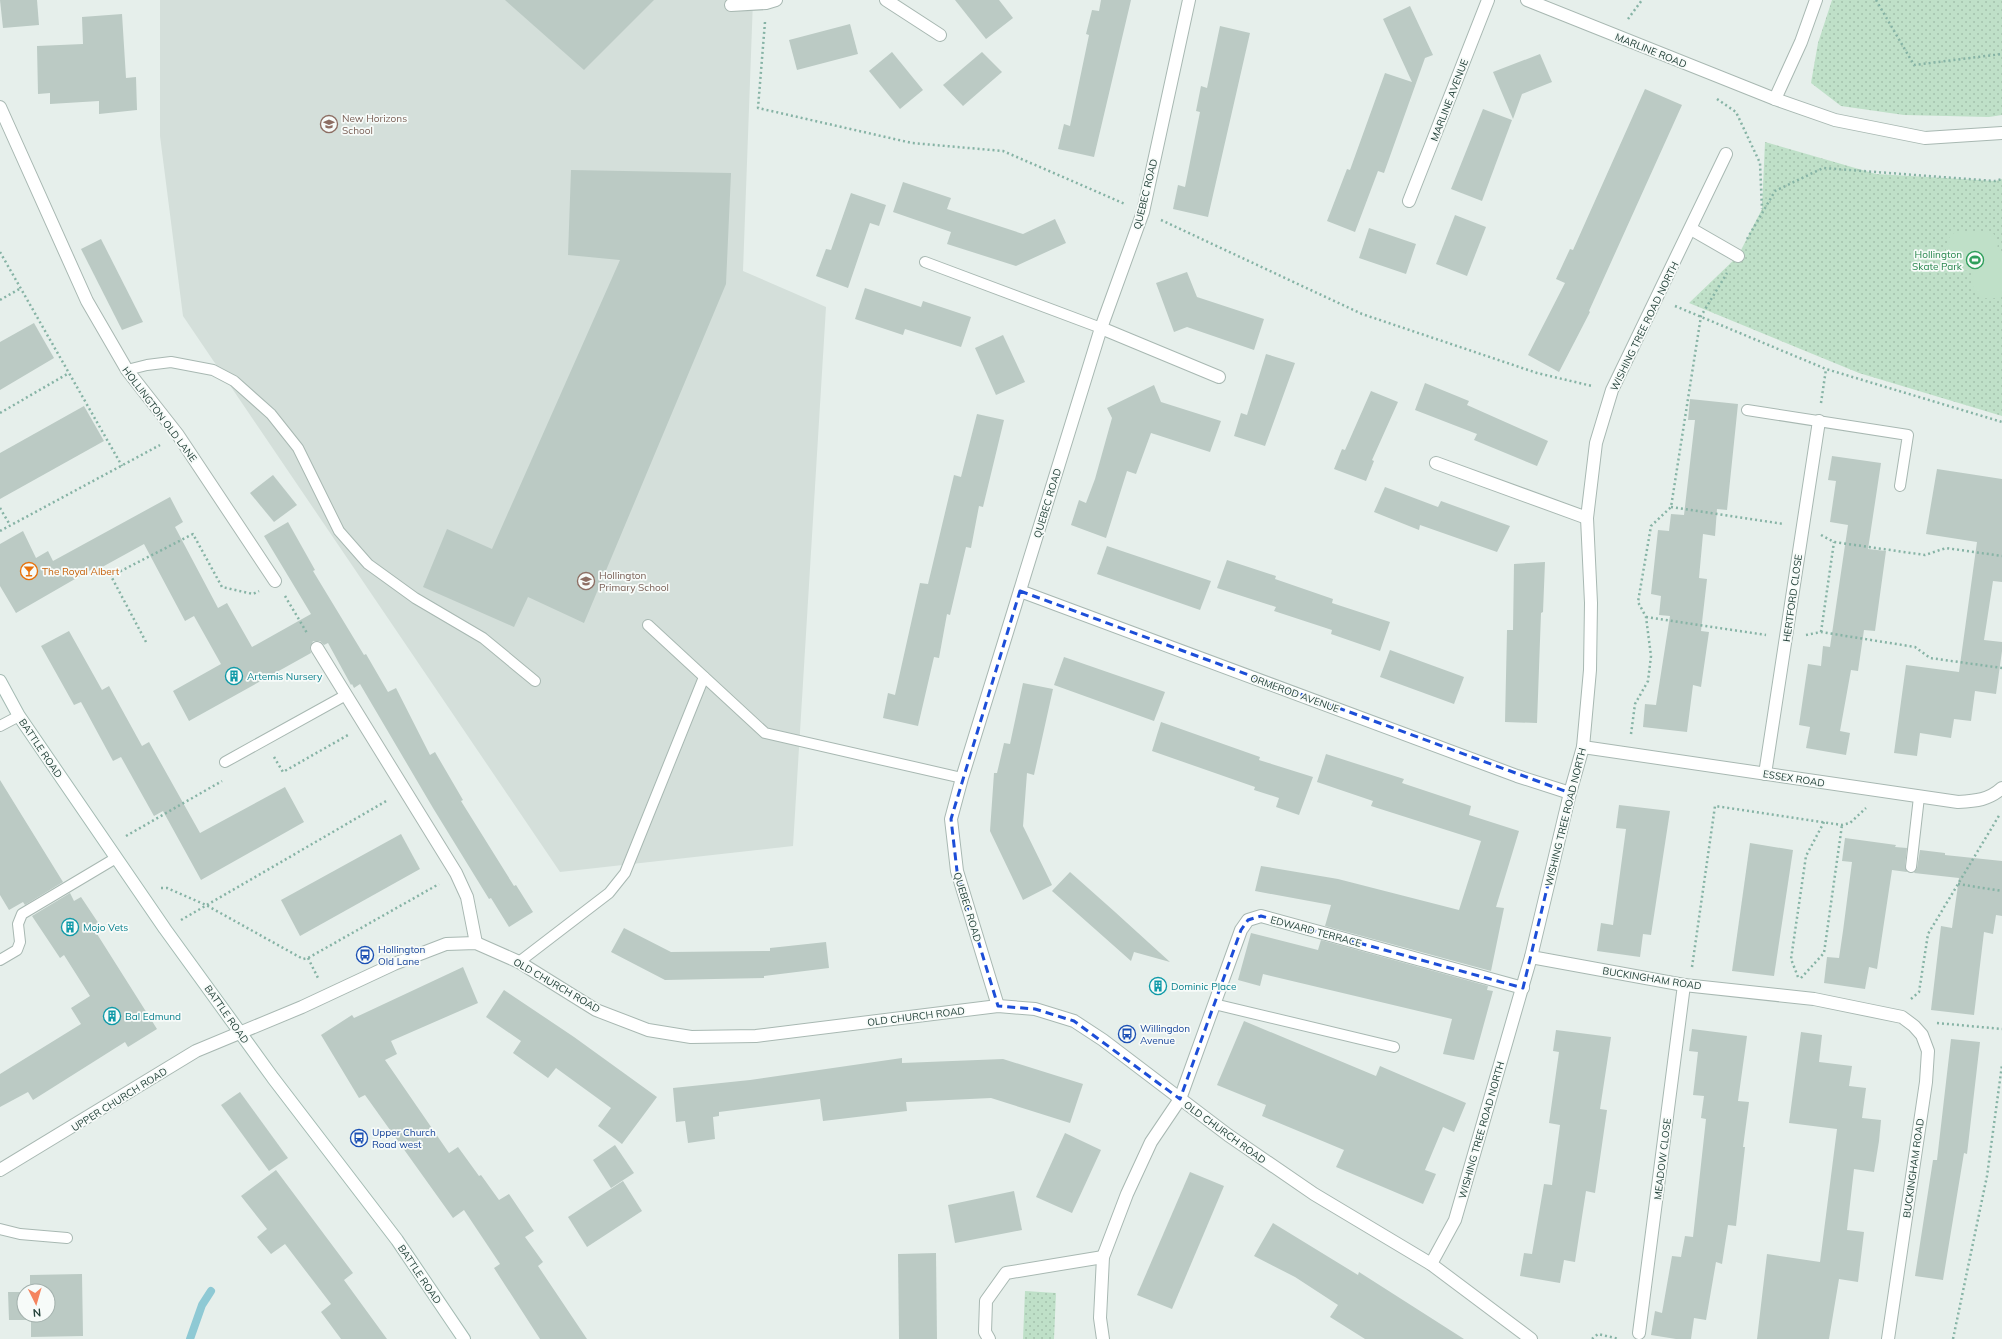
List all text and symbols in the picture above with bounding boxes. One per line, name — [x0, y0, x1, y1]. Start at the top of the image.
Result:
street label: MARLINE ROAD — [1613, 30, 1689, 71]
street label: MARLINE AVENUE — [1428, 57, 1471, 143]
place label: New Horizons School — [342, 112, 407, 137]
school or university icon: New Horizons School — [319, 114, 339, 134]
street label: QUEBEC ROAD — [1130, 157, 1161, 231]
place label: Hollington Skate Park — [1912, 248, 1963, 273]
sports icon: Hollington Skate Park — [1965, 250, 1985, 270]
street label: WISHING TREE ROAD NORTH — [1607, 259, 1682, 393]
street label: HOLLINGTON OLD LANE — [119, 364, 200, 465]
street label: QUEBEC ROAD — [1031, 467, 1064, 540]
street label: HERTFORD CLOSE — [1780, 553, 1805, 643]
bar icon: The Royal Albert — [19, 561, 39, 581]
place label: The Royal Albert — [42, 565, 120, 578]
place label: Hollington Primary School — [599, 569, 669, 594]
school or university icon: Hollington Primary School — [576, 571, 596, 591]
building icon: Artemis Nursery — [224, 666, 244, 686]
place label: Artemis Nursery — [247, 670, 323, 683]
street label: ORMEROD AVENUE — [1248, 671, 1341, 716]
street label: BATTLE ROAD — [16, 716, 65, 780]
street label: WISHING TREE ROAD NORTH — [1542, 746, 1589, 888]
street label: ESSEX ROAD — [1762, 767, 1826, 790]
street label: QUEBEC ROAD — [951, 871, 984, 944]
street label: EDWARD TERRACE — [1269, 913, 1363, 950]
building icon: Mojo Vets — [60, 917, 80, 937]
place label: Mojo Vets — [83, 921, 128, 934]
place label: Hollington Old Lane — [378, 943, 426, 968]
bus stop icon: Hollington Old Lane — [355, 945, 375, 965]
street label: OLD CHURCH ROAD — [511, 955, 603, 1016]
street label: BUCKINGHAM ROAD — [1601, 964, 1702, 993]
building icon: Dominic Place — [1148, 976, 1168, 996]
place label: Dominic Place — [1171, 980, 1236, 993]
street label: BATTLE ROAD — [202, 982, 252, 1046]
street label: OLD CHURCH ROAD — [866, 1004, 966, 1029]
building icon: Bal Edmund — [102, 1006, 122, 1026]
place label: Bal Edmund — [125, 1010, 181, 1023]
place label: Willingdon Avenue — [1140, 1022, 1190, 1047]
bus stop icon: Willingdon Avenue — [1117, 1024, 1137, 1044]
street label: WISHING TREE ROAD NORTH — [1456, 1060, 1507, 1200]
street label: UPPER CHURCH ROAD — [69, 1065, 170, 1134]
street label: OLD CHURCH ROAD — [1181, 1098, 1268, 1167]
street label: MEADOW CLOSE — [1651, 1117, 1674, 1201]
street label: BUCKINGHAM ROAD — [1900, 1118, 1927, 1219]
place label: Upper Church Road west — [372, 1126, 436, 1151]
bus stop icon: Upper Church Road west — [349, 1128, 369, 1148]
street label: BATTLE ROAD — [395, 1242, 444, 1306]
north arrow — [16, 1283, 56, 1323]
text: N — [32, 1306, 42, 1320]

